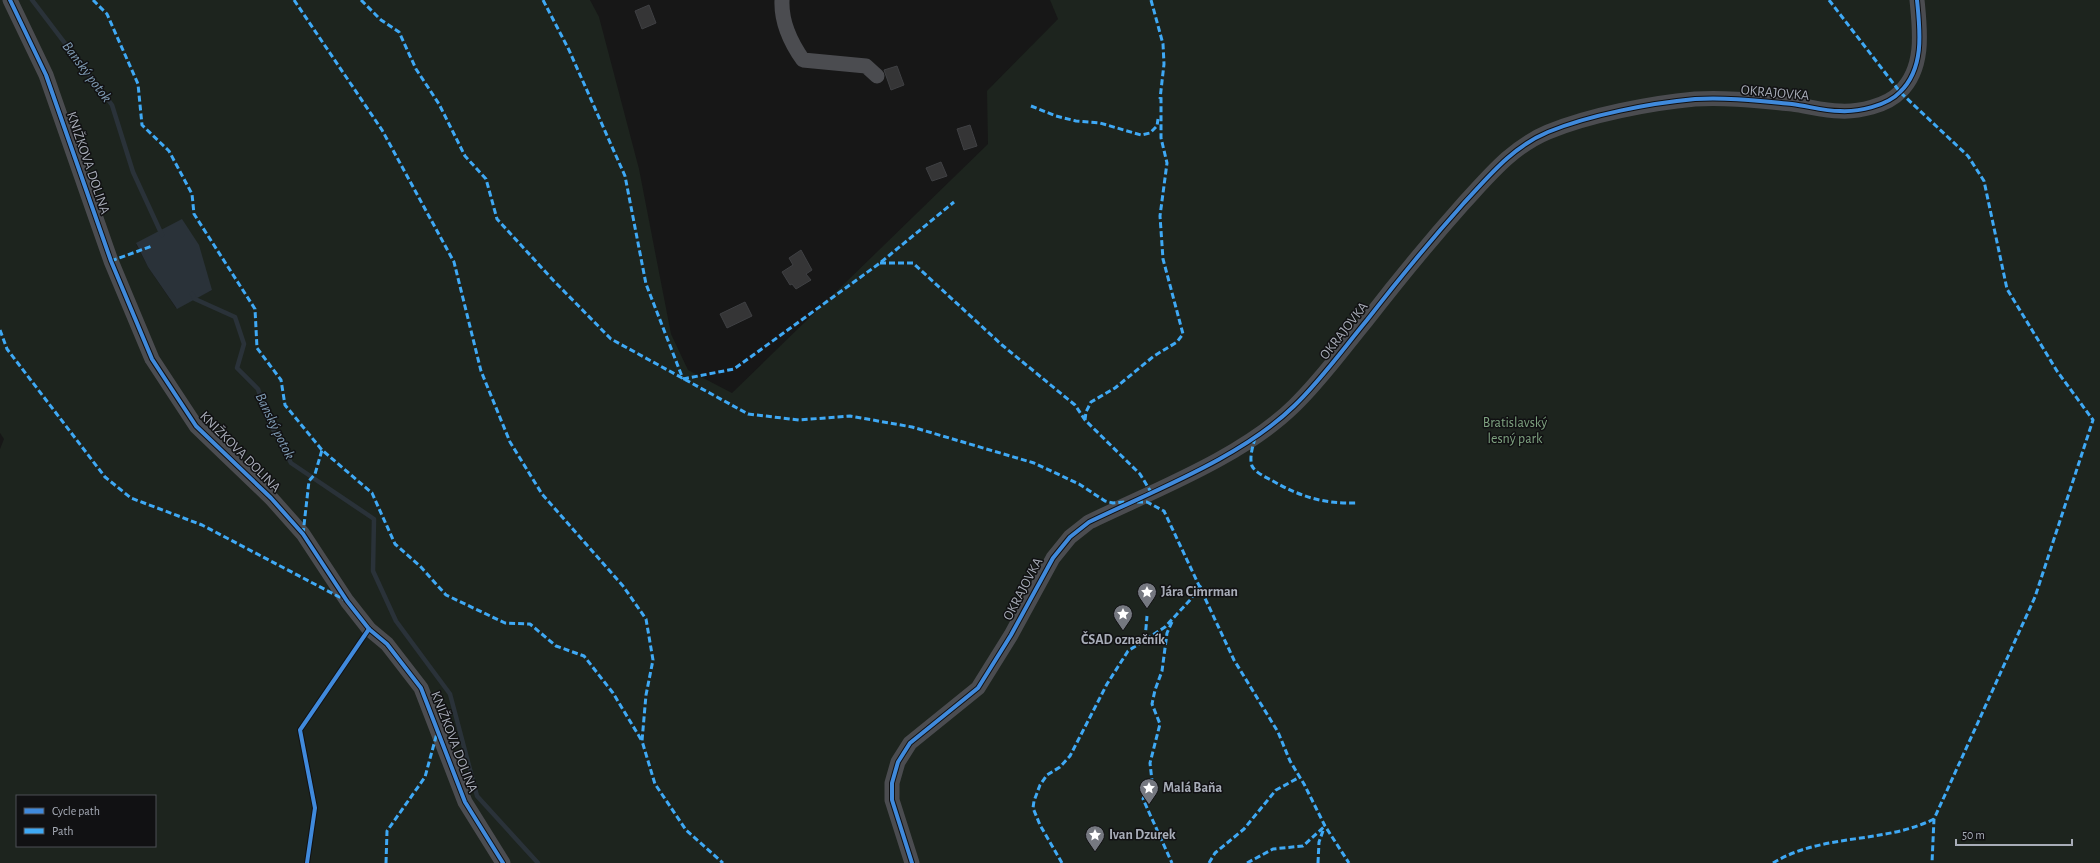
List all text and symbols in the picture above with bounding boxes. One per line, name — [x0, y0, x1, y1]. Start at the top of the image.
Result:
water label: Banský potok — [59, 39, 115, 105]
street label: OKRAJOVKA — [1740, 83, 1810, 103]
street label: KNIŽKOVA DOLINA — [64, 109, 114, 216]
street label: OKRAJOVKA — [1317, 300, 1371, 362]
water label: Banský potok — [253, 390, 298, 462]
street label: KNIŽKOVA DOLINA — [197, 408, 284, 495]
park label: Bratislavský lesný park — [1483, 416, 1547, 446]
street label: OKRAJOVKA — [1001, 555, 1045, 623]
place icon: Jára Cimrman — [1136, 581, 1158, 609]
place label: Jára Cimrman — [1161, 585, 1238, 599]
place icon: ČSAD označník — [1112, 603, 1134, 631]
place label: ČSAD označník — [1081, 631, 1165, 647]
street label: KNIŽKOVA DOLINA — [428, 689, 482, 795]
place icon: Malá Baňa — [1138, 777, 1160, 805]
place label: Malá Baňa — [1163, 781, 1222, 795]
legend — [16, 795, 156, 847]
text: Cycle path — [52, 805, 100, 818]
scale bar — [1956, 821, 2072, 847]
place icon: Ivan Dzurek — [1084, 824, 1106, 852]
text: Path — [52, 825, 74, 837]
place label: Ivan Dzurek — [1109, 828, 1176, 842]
text: 50 m — [1962, 829, 1985, 841]

